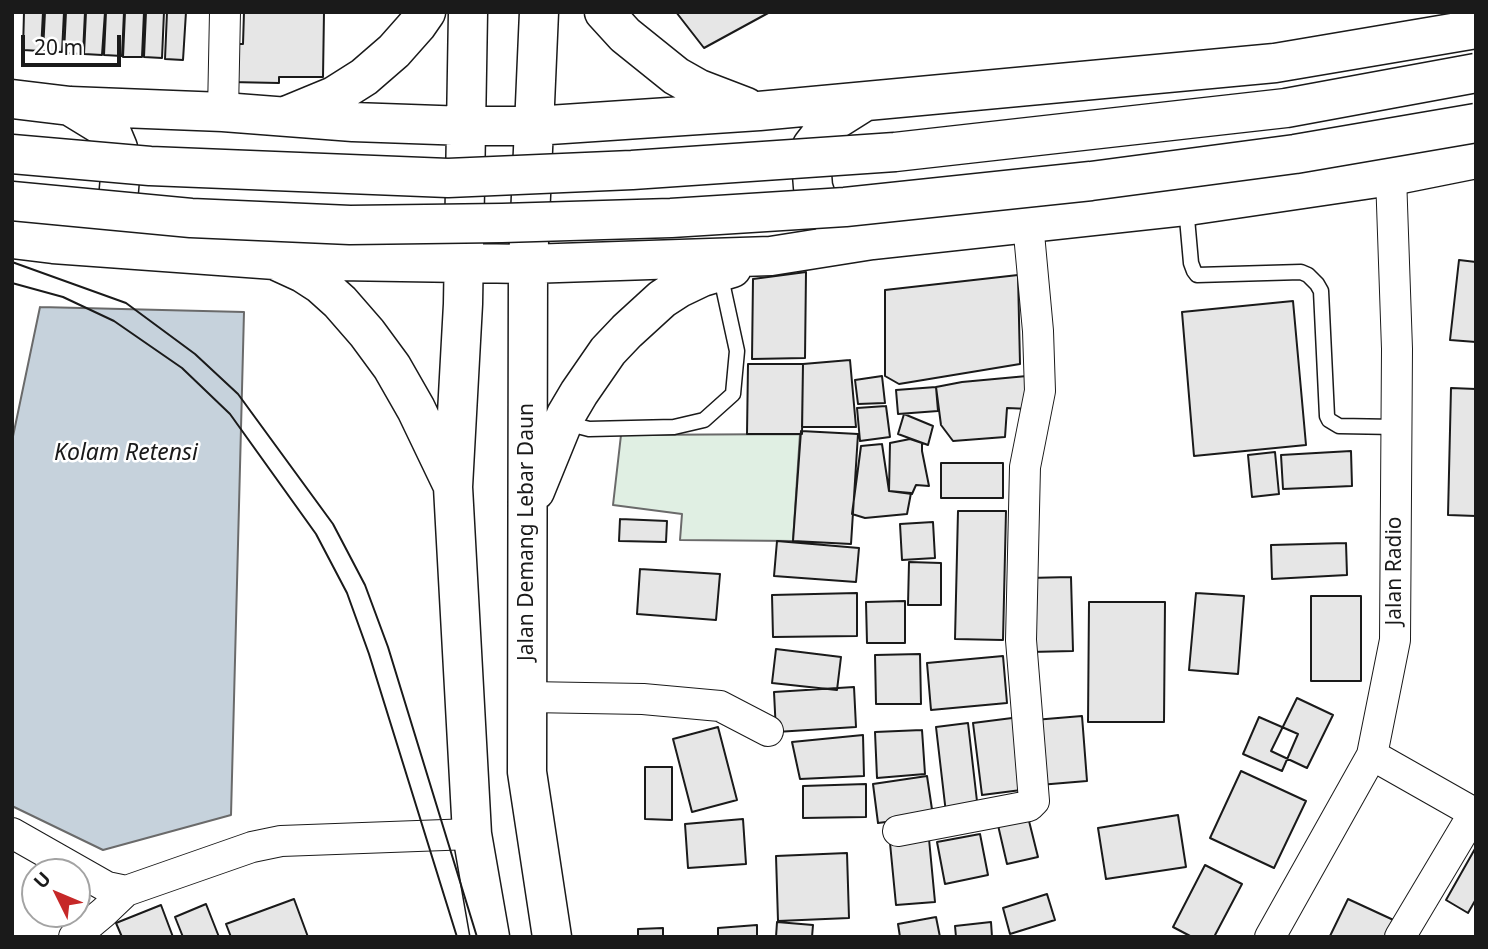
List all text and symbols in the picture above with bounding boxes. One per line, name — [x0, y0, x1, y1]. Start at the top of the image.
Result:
scale bar — [24, 21, 124, 65]
text: 20 m — [34, 33, 83, 61]
street label: Jalan Demang Lebar Daun — [514, 403, 540, 661]
water label: Kolam Retensi — [54, 439, 198, 467]
street label: Jalan Radio — [1382, 516, 1408, 626]
north arrow — [21, 858, 91, 928]
text: U — [28, 866, 57, 894]

